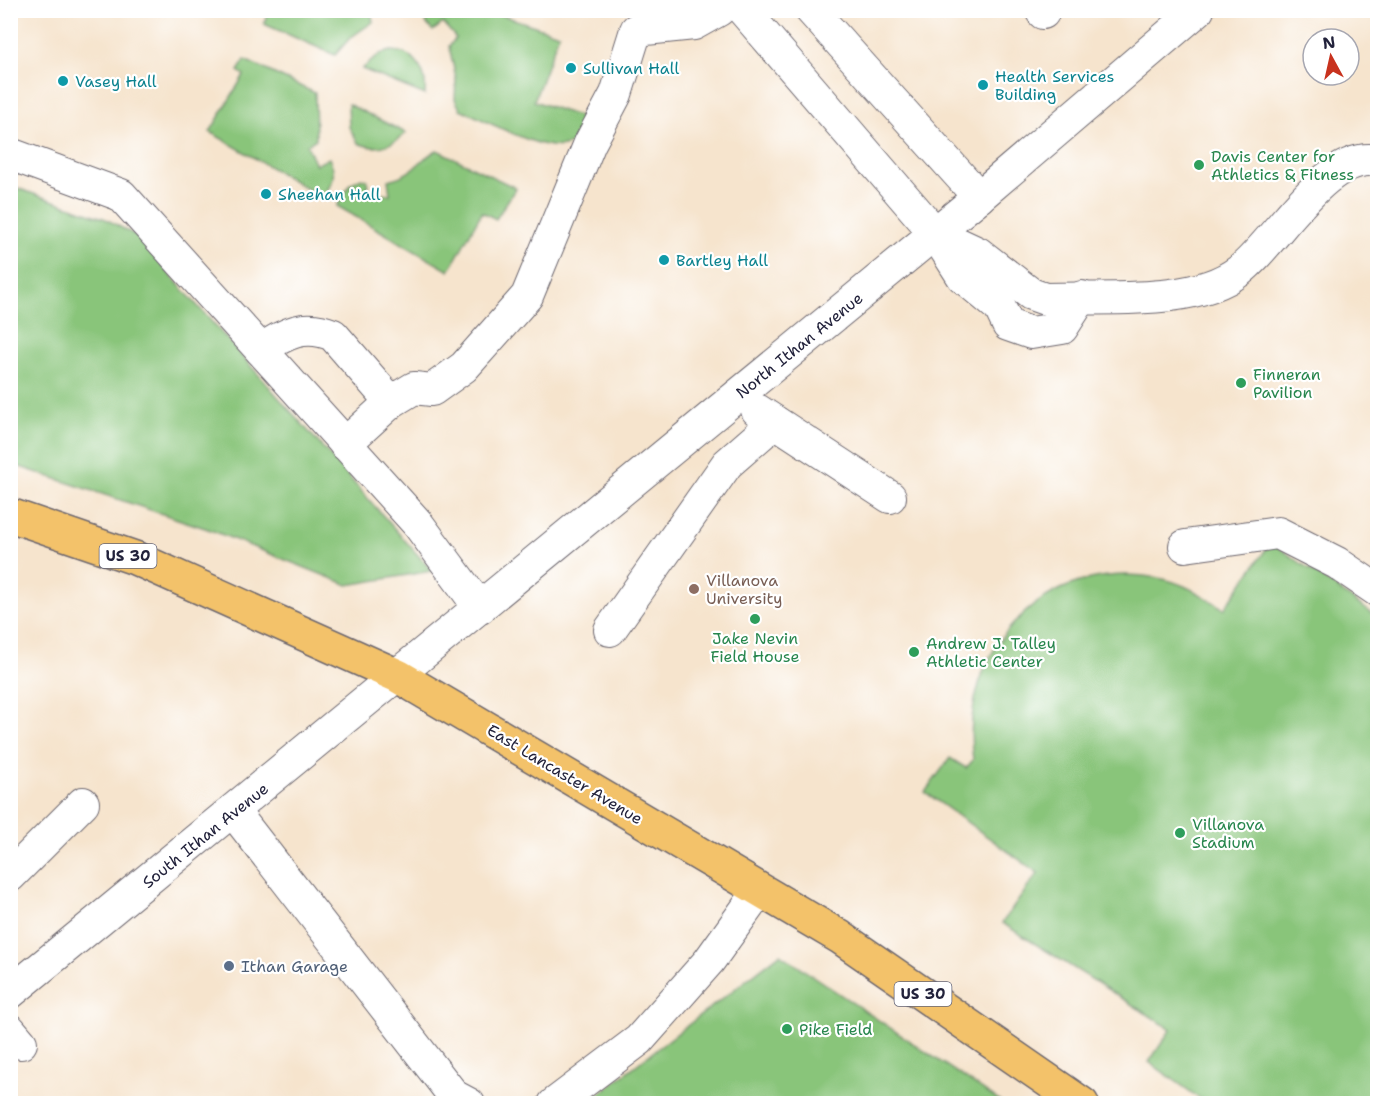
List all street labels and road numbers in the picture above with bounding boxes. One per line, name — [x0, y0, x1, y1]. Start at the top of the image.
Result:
street label: North Ithan Avenue — [732, 288, 867, 403]
road number: US 30 — [100, 544, 156, 568]
street label: East Lancaster Avenue — [483, 720, 646, 829]
street label: South Ithan Avenue — [138, 778, 273, 893]
road number: US 30 — [894, 982, 952, 1006]

